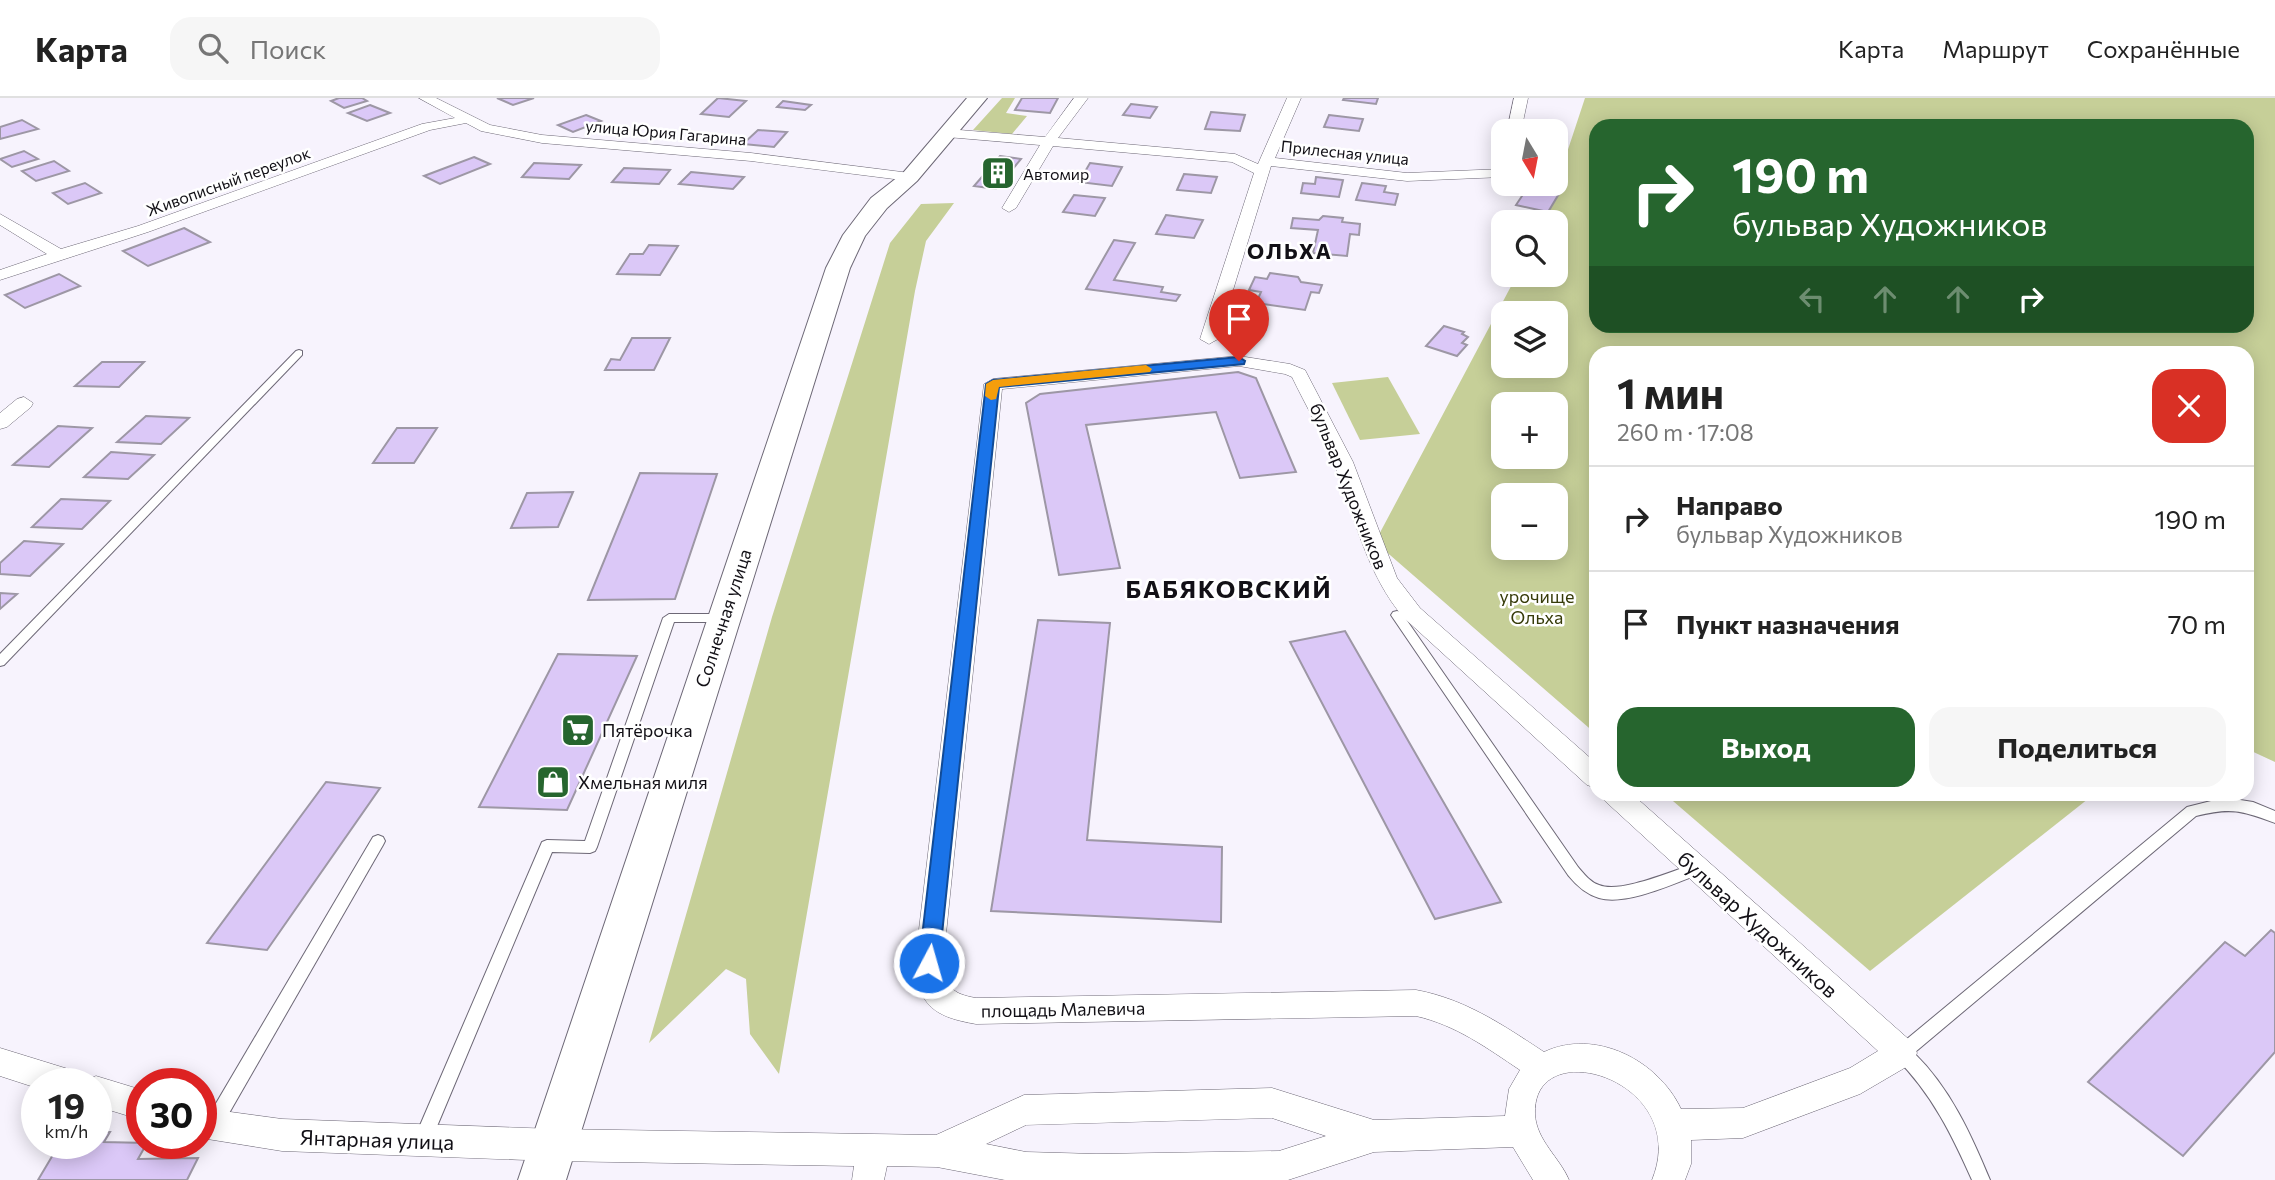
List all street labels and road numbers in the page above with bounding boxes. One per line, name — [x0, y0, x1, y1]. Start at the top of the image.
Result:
street label: улица Юрия Гагарина — [585, 116, 747, 148]
street label: Прилесная улица — [1280, 136, 1410, 168]
street label: Живописный переулок — [143, 142, 313, 220]
street label: бульвар Художников — [1306, 400, 1392, 572]
street label: Солнечная улица — [690, 546, 756, 690]
street label: бульвар Художников — [1673, 845, 1843, 1003]
street label: площадь Малевича — [981, 997, 1145, 1021]
street label: Янтарная улица — [299, 1124, 455, 1154]

